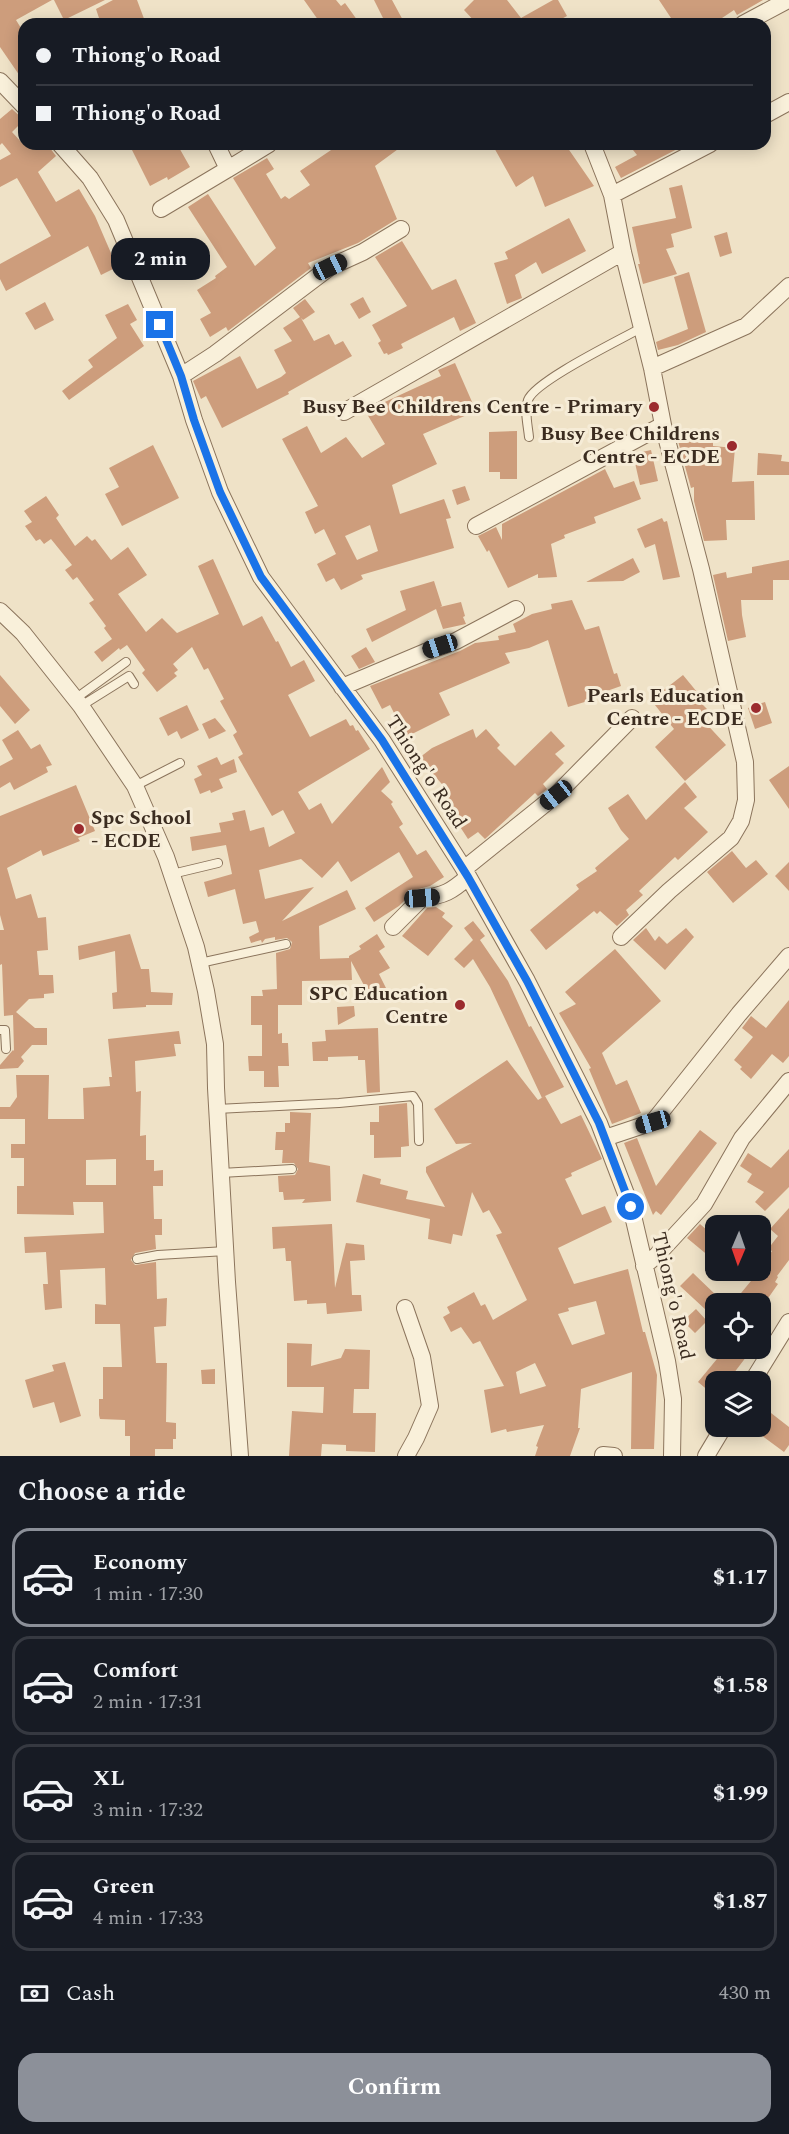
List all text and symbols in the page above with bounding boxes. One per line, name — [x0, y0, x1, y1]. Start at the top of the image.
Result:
text: Thiong'o Road — [72, 39, 221, 72]
text: Thiong'o Road — [72, 97, 221, 130]
callout: 2 min — [110, 238, 210, 280]
text: 2 min — [134, 244, 187, 274]
car — [310, 251, 350, 283]
route end — [146, 311, 173, 338]
place label: Busy Bee Childrens Centre - Primary — [302, 392, 643, 422]
marker: Busy Bee Childrens Centre - Primary — [647, 400, 661, 414]
place label: Busy Bee Childrens Centre - ECDE — [540, 419, 720, 472]
marker: Busy Bee Childrens Centre - ECDE — [725, 439, 739, 453]
car — [420, 632, 460, 660]
place label: Pearls Education Centre - ECDE — [587, 681, 744, 734]
marker: Pearls Education Centre - ECDE — [749, 701, 763, 715]
street label: Thiong'o Road — [378, 709, 474, 835]
car — [536, 777, 576, 813]
place label: Spc School - ECDE — [91, 803, 192, 856]
marker: Spc School - ECDE — [72, 822, 86, 836]
car — [403, 888, 441, 908]
place label: SPC Education Centre — [309, 979, 448, 1032]
marker: SPC Education Centre — [453, 998, 467, 1012]
car — [633, 1108, 673, 1136]
route start — [617, 1193, 644, 1220]
north arrow — [705, 1215, 771, 1281]
map controls — [705, 1215, 771, 1437]
street label: Thiong'o Road — [644, 1229, 702, 1363]
button: locate — [705, 1293, 771, 1359]
button: layers — [705, 1371, 771, 1437]
text: Choose a ride — [18, 1471, 186, 1513]
text: Economy — [93, 1546, 186, 1579]
icon: car — [21, 1551, 75, 1605]
text: $1.17 — [713, 1561, 768, 1594]
text: 1 min · 17:30 — [93, 1579, 203, 1609]
text: Comfort — [93, 1654, 178, 1687]
icon: car — [21, 1659, 75, 1713]
text: $1.58 — [713, 1669, 768, 1702]
text: 2 min · 17:31 — [93, 1687, 203, 1717]
text: XL — [93, 1762, 124, 1795]
icon: car — [21, 1767, 75, 1821]
text: $1.99 — [713, 1777, 768, 1810]
text: 3 min · 17:32 — [93, 1795, 203, 1825]
text: Green — [93, 1870, 155, 1903]
icon: car — [21, 1875, 75, 1929]
text: $1.87 — [713, 1885, 768, 1918]
text: 4 min · 17:33 — [93, 1903, 203, 1933]
icon: cash — [18, 1977, 51, 2010]
text: Cash — [66, 1977, 115, 2010]
text: 430 m — [719, 1978, 771, 2008]
button: Confirm — [18, 2053, 771, 2122]

